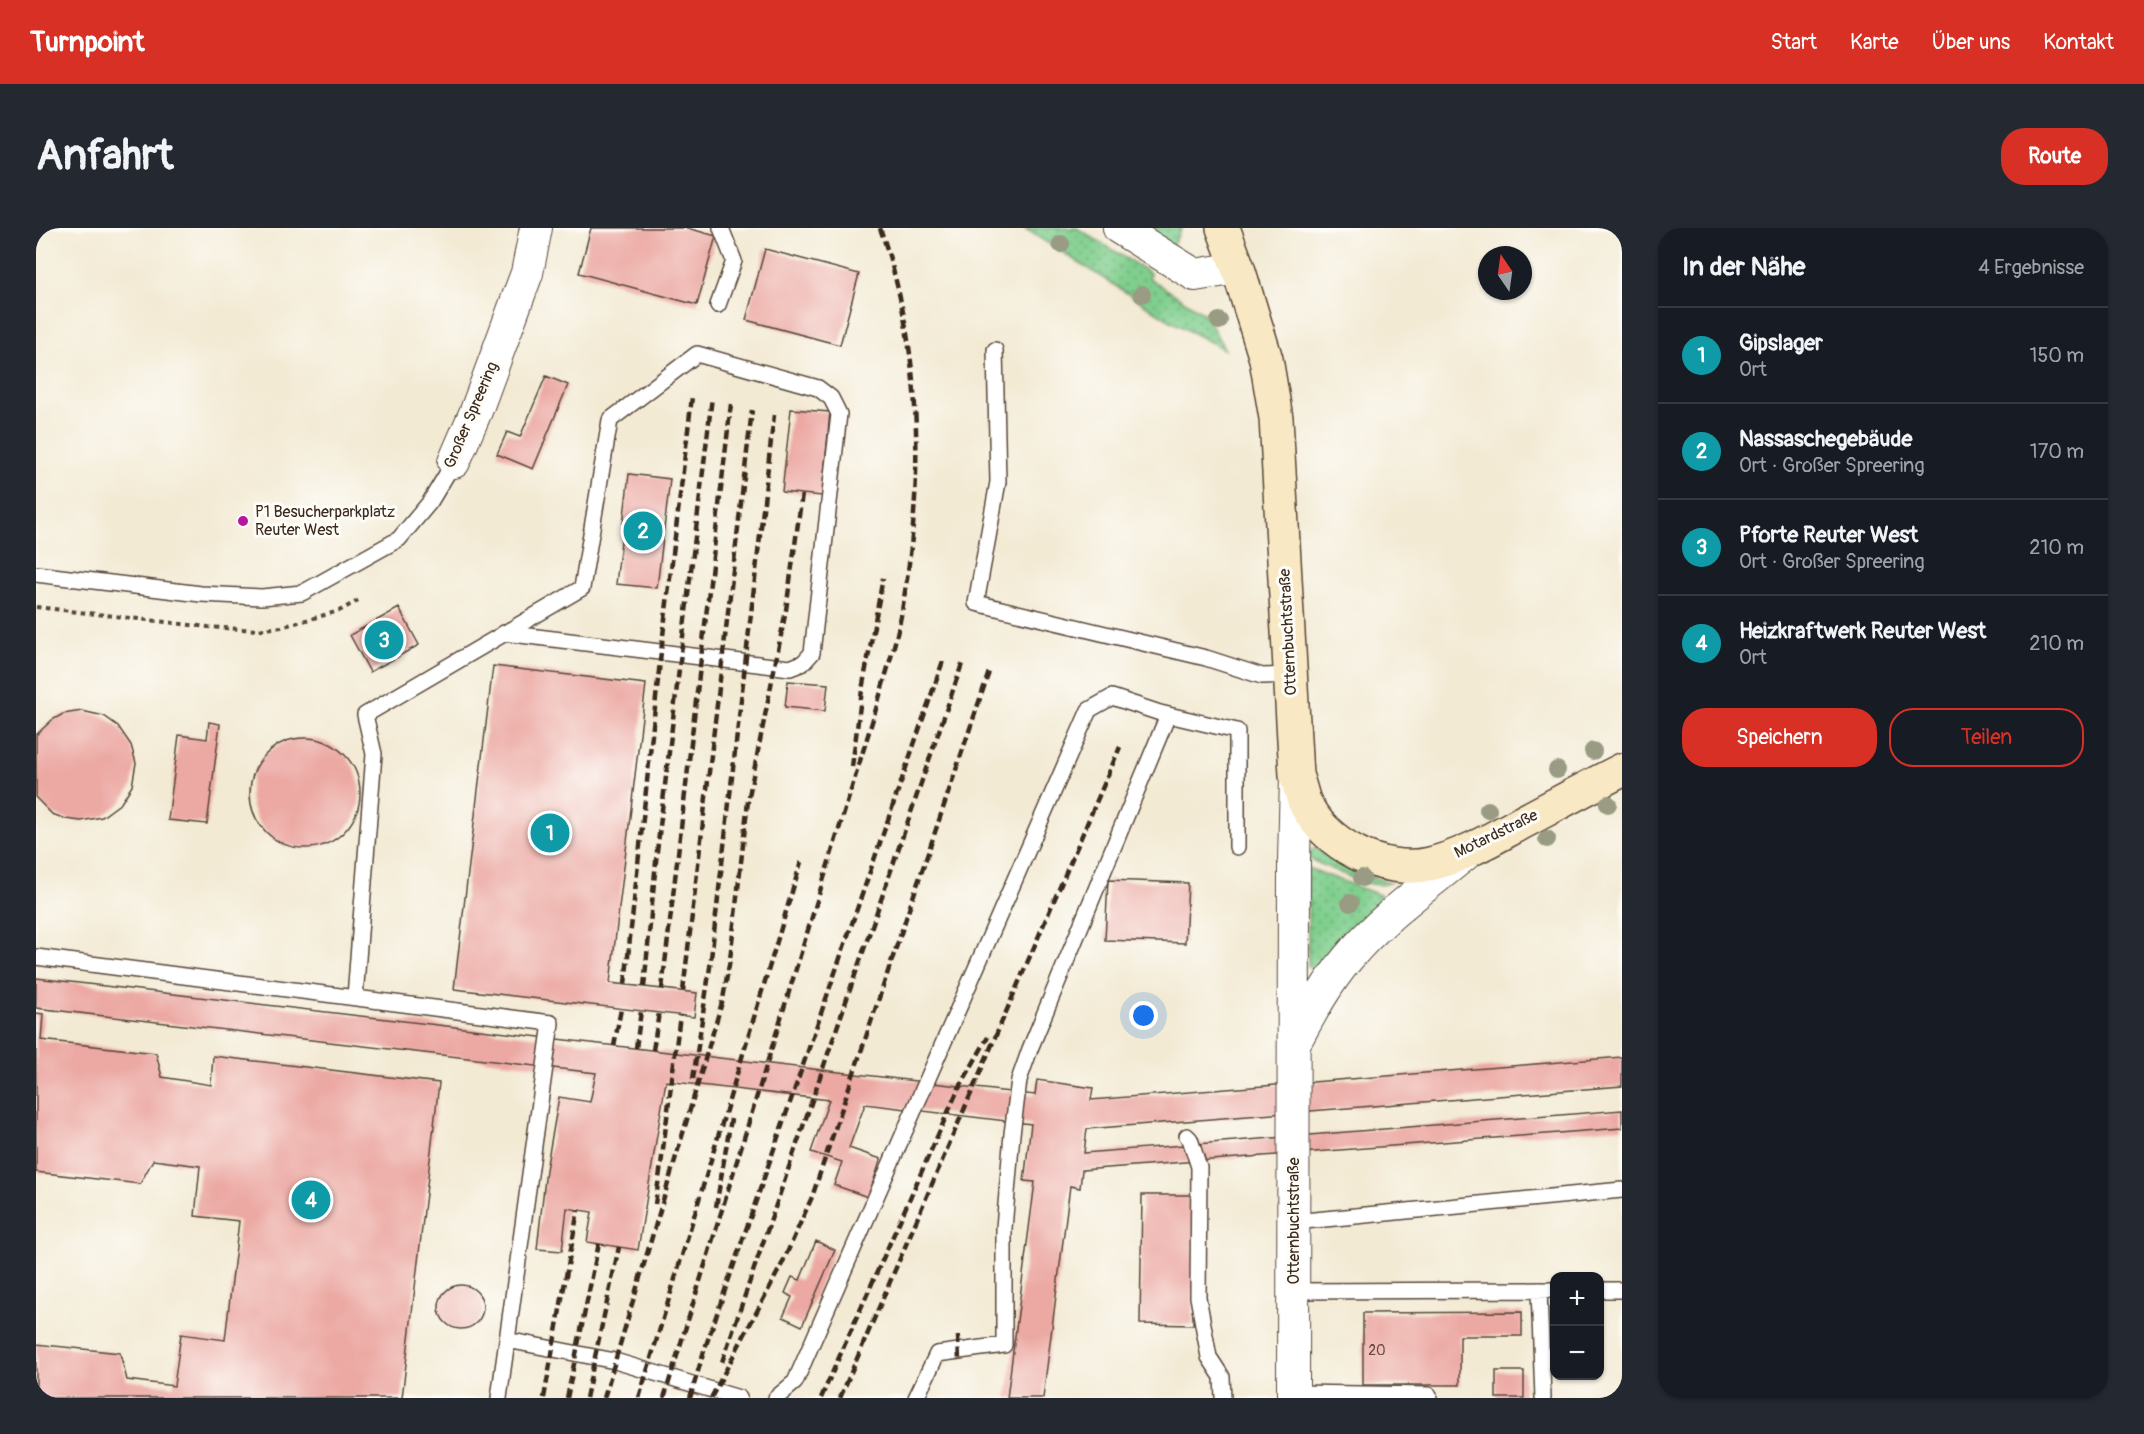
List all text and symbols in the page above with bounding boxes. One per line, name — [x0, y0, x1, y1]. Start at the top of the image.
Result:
text: Turnpoint — [30, 25, 144, 60]
text: Start — [1771, 29, 1817, 56]
text: Karte — [1850, 29, 1899, 56]
text: Über uns — [1932, 29, 2010, 56]
text: Kontakt — [2043, 29, 2114, 56]
button: Route — [2001, 128, 2108, 185]
text: Anfahrt — [36, 130, 174, 182]
north arrow — [1478, 246, 1532, 300]
text: In der Nähe — [1682, 251, 1805, 283]
text: 4 Ergebnisse — [1978, 255, 2084, 280]
text: Gipslager — [1739, 329, 1823, 357]
text: 1 — [1698, 343, 1705, 368]
text: 150 m — [2030, 343, 2084, 368]
text: Ort — [1739, 357, 1767, 382]
street label: Großer Spreering — [440, 359, 502, 471]
text: Nassaschegebäude — [1739, 425, 1912, 453]
text: 2 — [1696, 439, 1707, 464]
text: 170 m — [2030, 439, 2084, 464]
text: Ort · Großer Spreering — [1739, 453, 1924, 478]
place label: P1 Besucherparkplatz Reuter West — [255, 502, 395, 540]
pin: 2 — [624, 508, 662, 554]
marker: P1 Besucherparkplatz Reuter West — [236, 514, 250, 528]
text: Pforte Reuter West — [1739, 521, 1918, 549]
text: 3 — [1696, 535, 1707, 560]
text: 210 m — [2029, 535, 2084, 560]
text: Ort · Großer Spreering — [1739, 549, 1924, 574]
street label: Otternbuchtstraße — [1275, 568, 1301, 696]
text: Heizkraftwerk Reuter West — [1739, 617, 1986, 645]
pin: 3 — [364, 618, 404, 662]
text: 4 — [1696, 631, 1707, 656]
text: 210 m — [2029, 631, 2084, 656]
text: Ort — [1739, 645, 1767, 670]
button: Speichern — [1682, 708, 1877, 767]
button: Teilen — [1889, 708, 2084, 767]
street label: Motardstraße — [1451, 805, 1541, 863]
pin: 1 — [530, 810, 570, 856]
your location — [1129, 1001, 1158, 1030]
street label: Otternbuchtstraße — [1284, 1157, 1304, 1285]
pin: 4 — [292, 1178, 330, 1222]
map controls — [1550, 1272, 1604, 1380]
button: + — [1550, 1272, 1604, 1326]
button: − — [1550, 1326, 1604, 1380]
house number: 20 — [1368, 1342, 1386, 1359]

